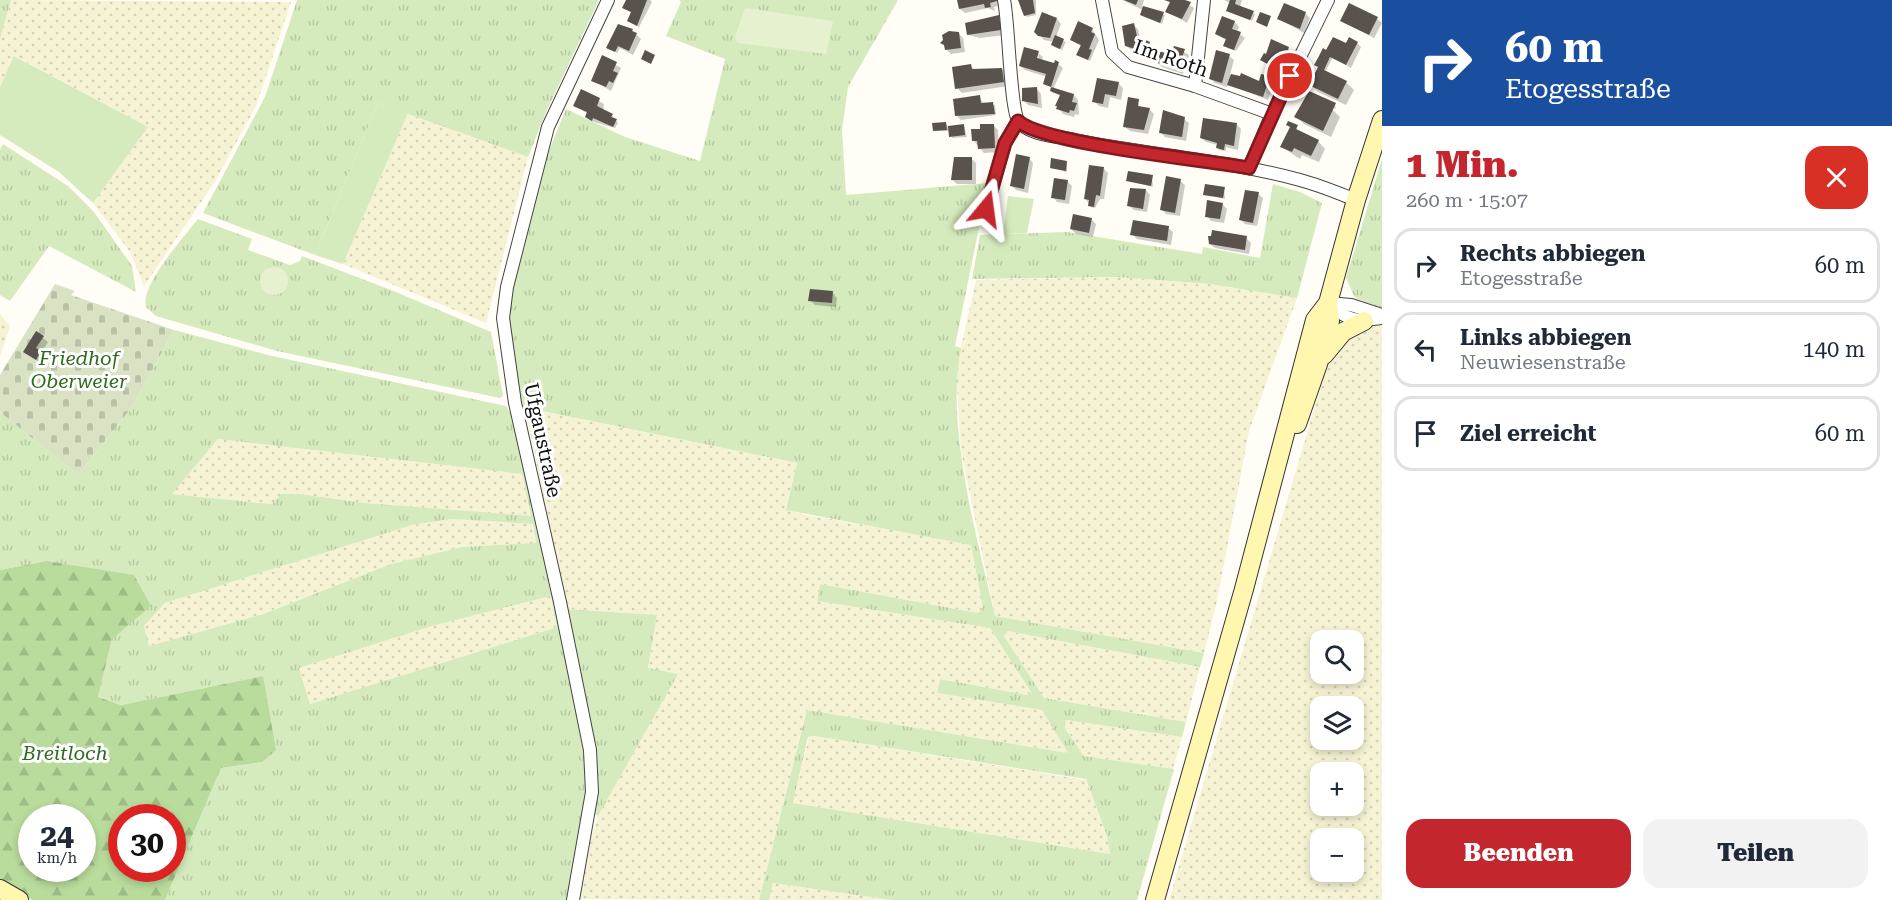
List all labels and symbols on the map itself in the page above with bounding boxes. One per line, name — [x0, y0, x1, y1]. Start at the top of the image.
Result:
street label: Im Roth — [1131, 34, 1211, 82]
pin — [1264, 50, 1315, 101]
position arrow — [954, 177, 1018, 241]
park label: Friedhof Oberweier — [31, 346, 128, 393]
street label: Ufgaustraße — [519, 380, 567, 500]
park label: Breitloch — [21, 741, 108, 765]
speed limit sign: 30 — [108, 804, 186, 882]

